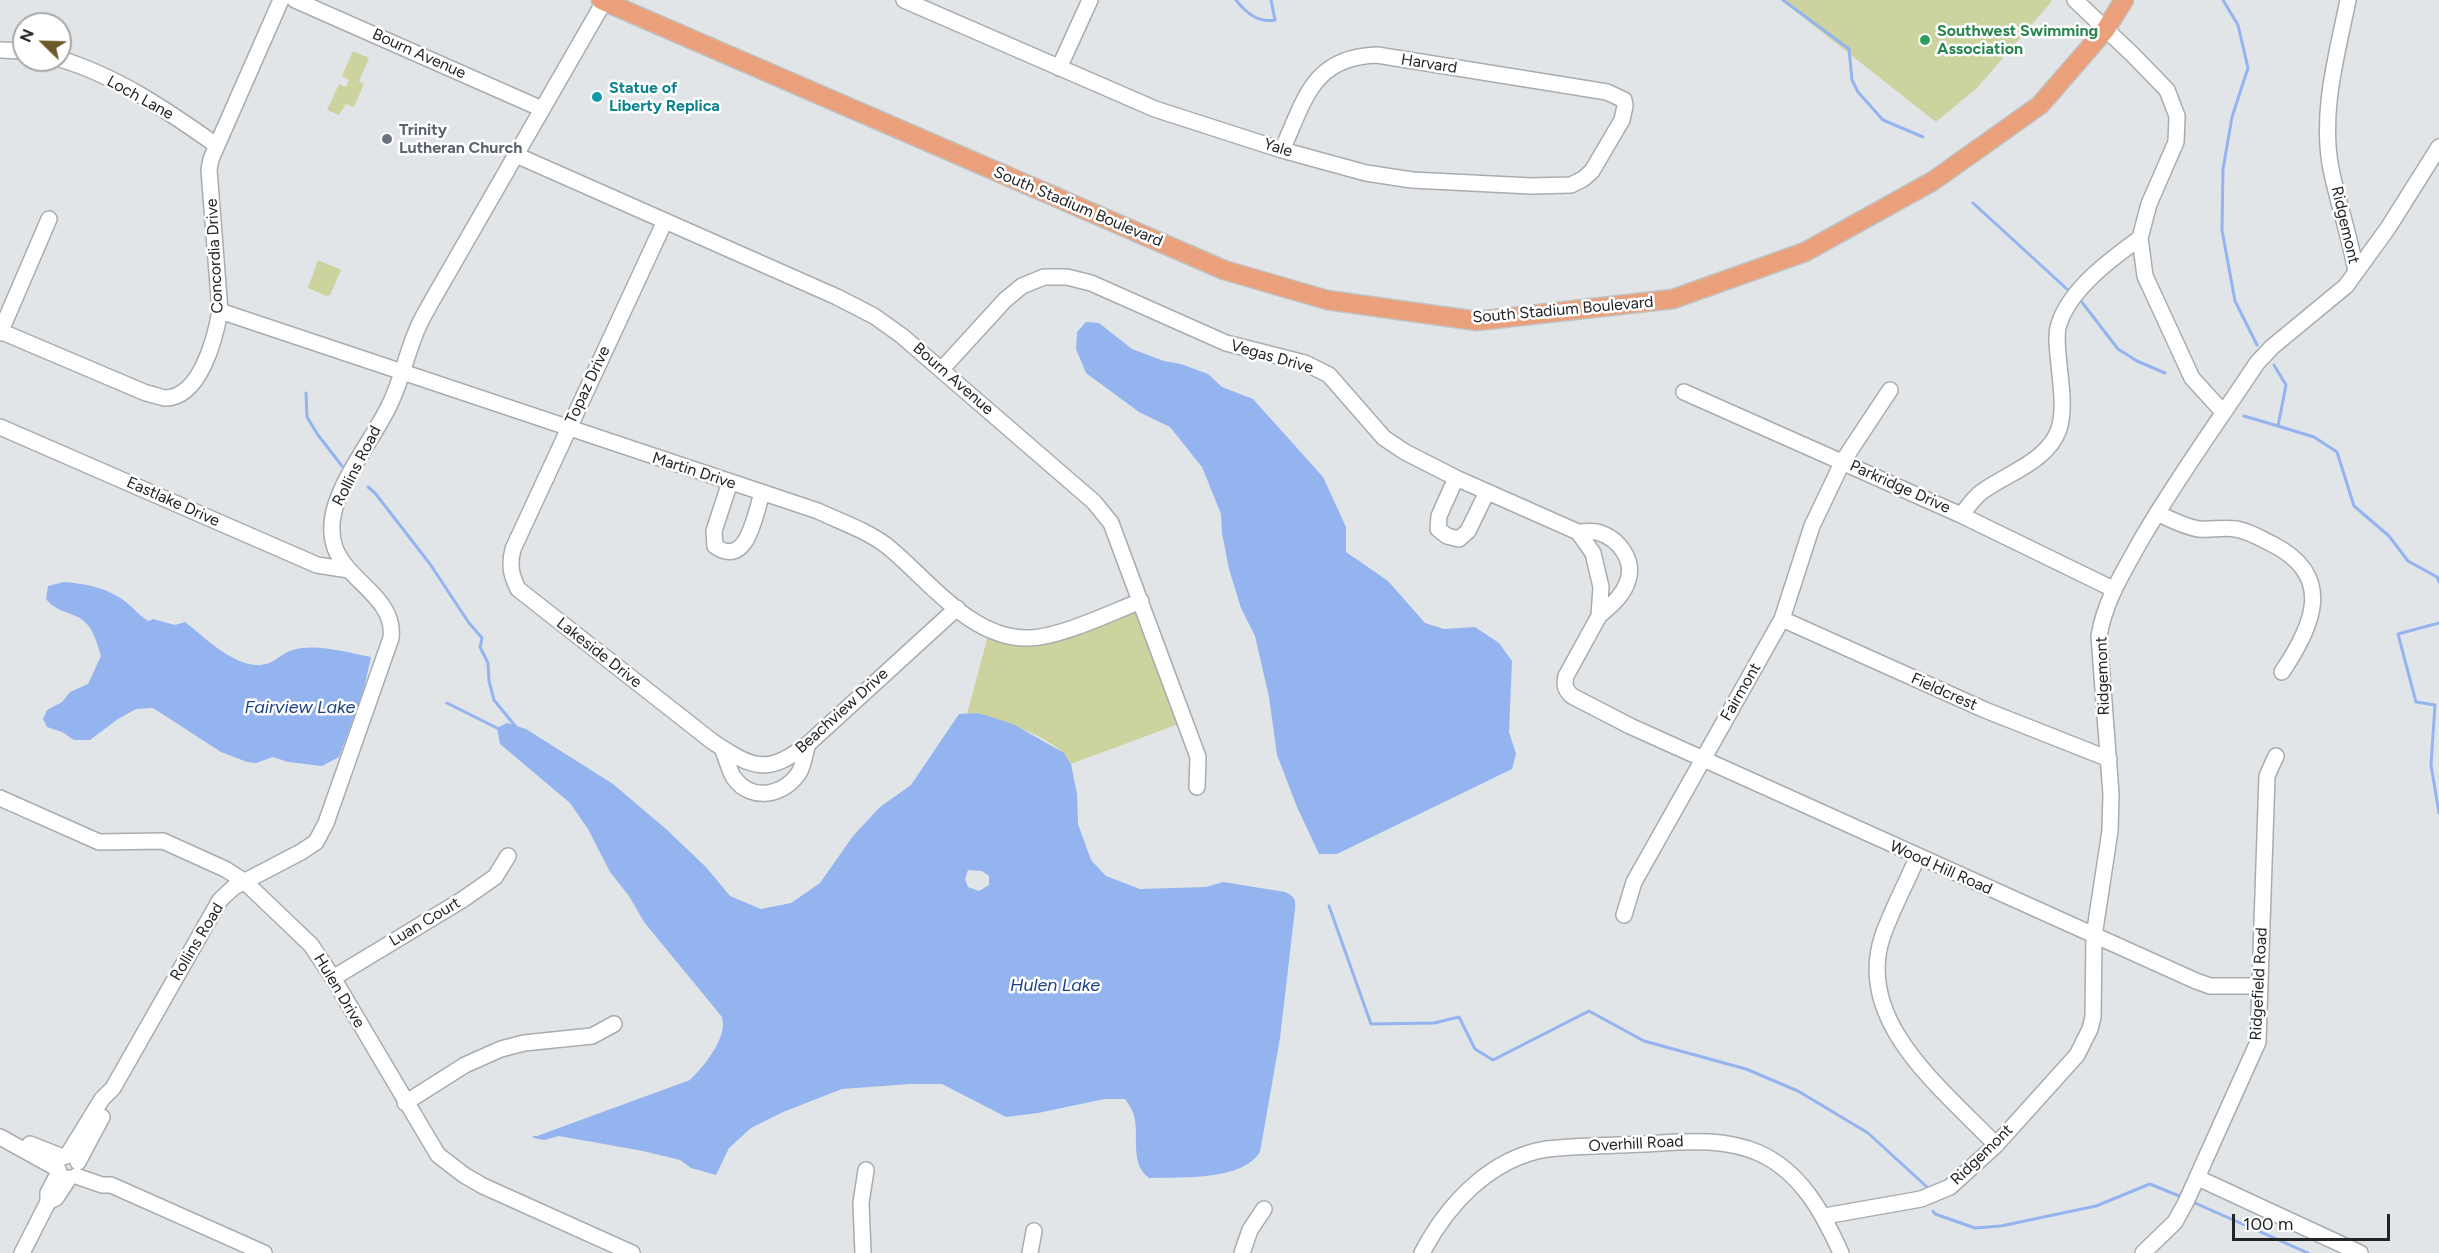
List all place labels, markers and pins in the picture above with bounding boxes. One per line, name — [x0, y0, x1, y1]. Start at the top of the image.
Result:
place label: Southwest Swimming Association — [1937, 21, 2098, 59]
marker: Southwest Swimming Association — [1918, 33, 1932, 47]
place label: Statue of Liberty Replica — [609, 78, 720, 116]
marker: Statue of Liberty Replica — [590, 90, 604, 104]
place label: Trinity Lutheran Church — [399, 120, 522, 158]
marker: Trinity Lutheran Church — [380, 132, 394, 146]

